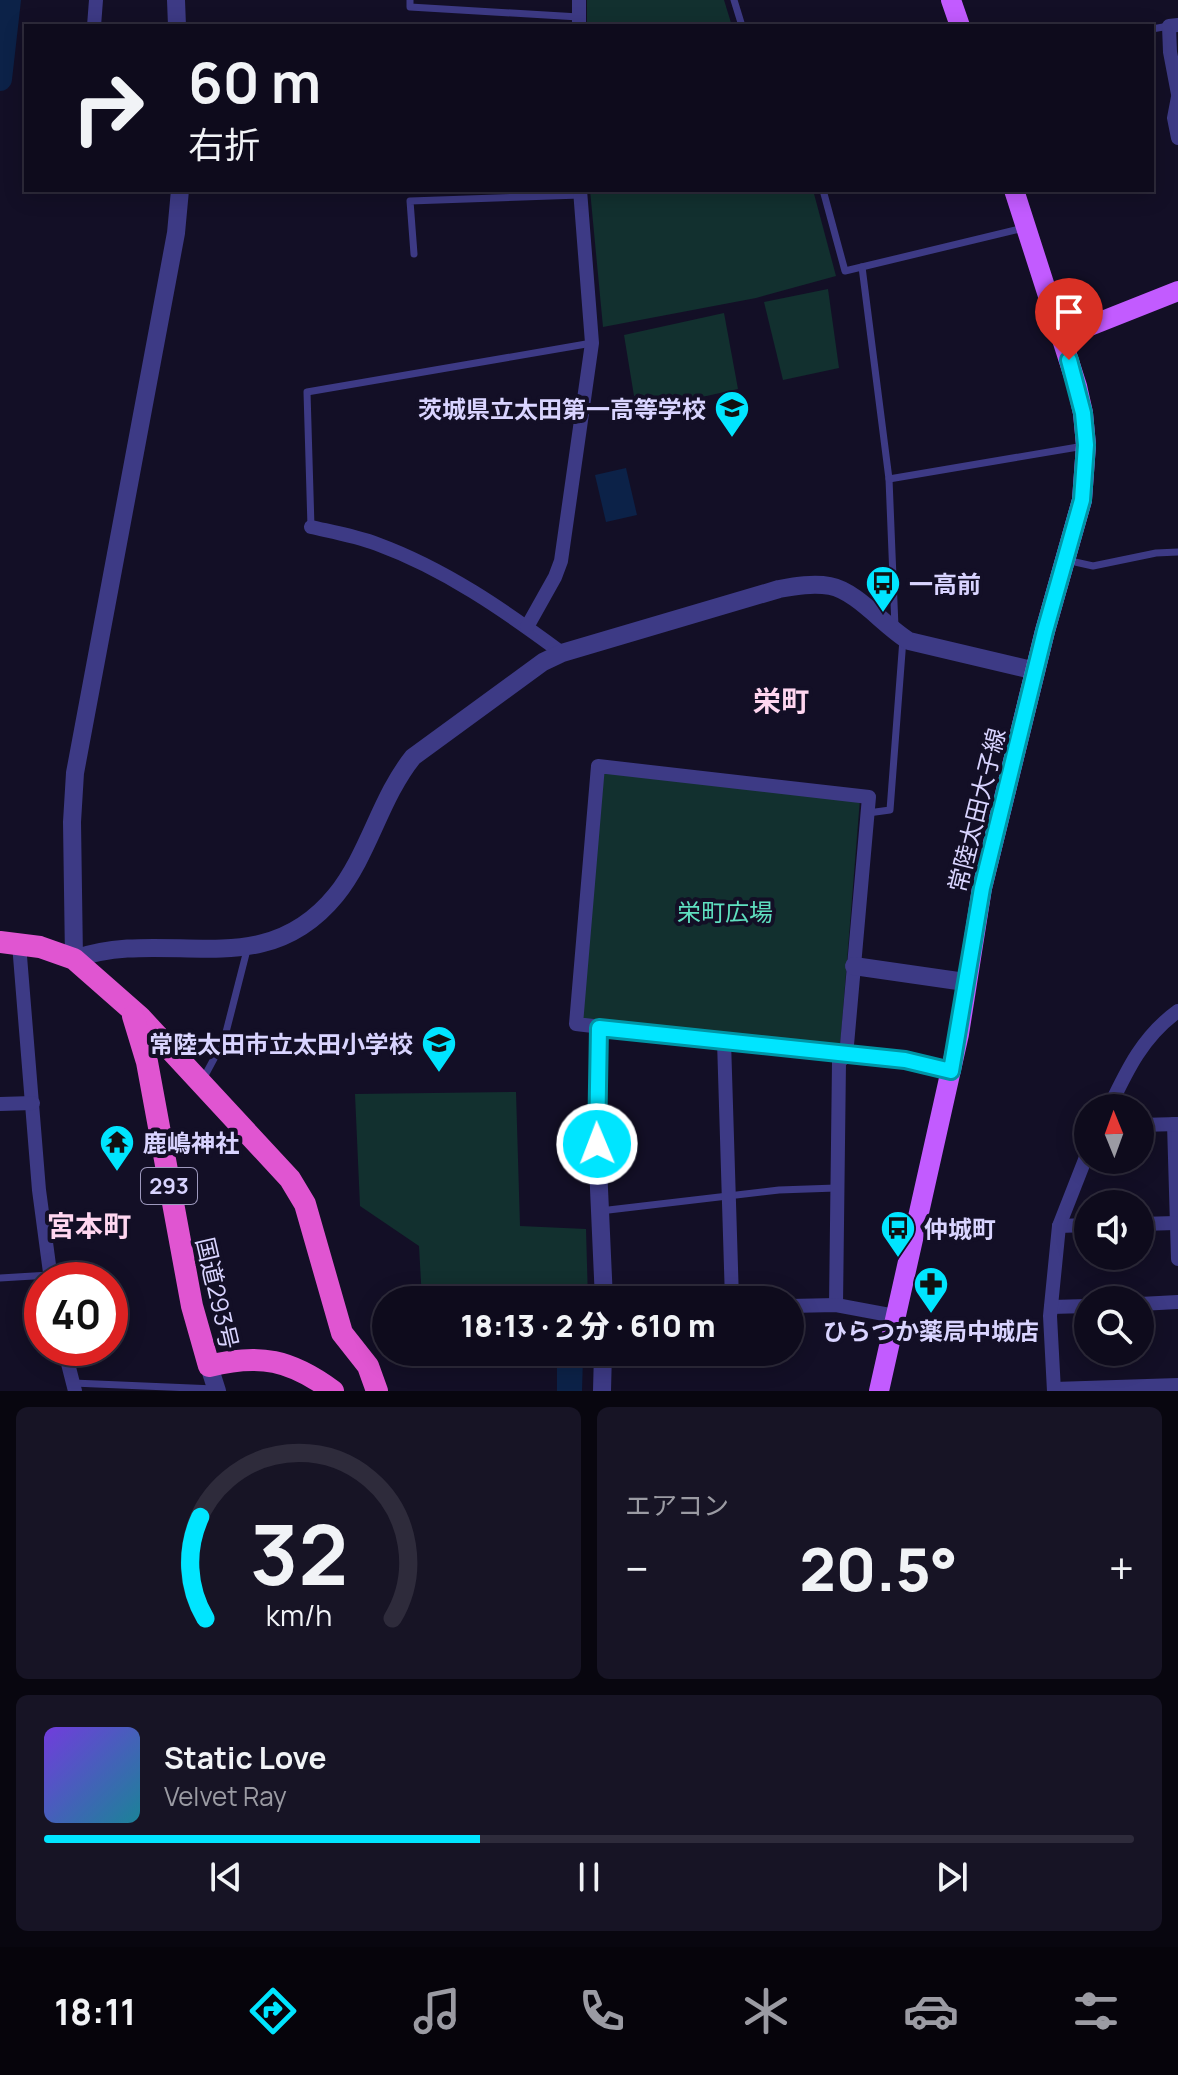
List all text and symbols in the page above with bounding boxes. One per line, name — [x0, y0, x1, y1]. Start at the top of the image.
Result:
text: 60 m — [188, 43, 321, 120]
icon: right — [56, 56, 160, 160]
text: 右折 — [188, 120, 260, 169]
pin — [1035, 278, 1103, 360]
icon: arrive — [1047, 290, 1091, 334]
school or university icon: 茨城県立太田第一高等学校 — [713, 389, 751, 439]
place label: 茨城県立太田第一高等学校 — [418, 392, 706, 425]
bus stop icon: 一高前 — [864, 564, 902, 614]
place label: 一高前 — [909, 567, 981, 600]
district label: 栄町 — [753, 681, 809, 719]
street label: 常陸太田大子線 — [940, 725, 1012, 895]
park label: 栄町広場 — [677, 895, 773, 928]
school or university icon: 常陸太田市立太田小学校 — [420, 1024, 458, 1074]
place label: 常陸太田市立太田小学校 — [149, 1027, 413, 1060]
north arrow — [1074, 1094, 1154, 1174]
map controls — [1074, 1094, 1154, 1366]
position arrow — [555, 1102, 639, 1186]
temple icon: 鹿嶋神社 — [98, 1123, 136, 1173]
place label: 鹿嶋神社 — [143, 1126, 239, 1159]
road number: 293 — [141, 1168, 197, 1204]
button: sound — [1074, 1190, 1154, 1270]
district label: 宮本町 — [47, 1206, 131, 1244]
bus stop icon: 仲城町 — [879, 1209, 917, 1259]
place label: 仲城町 — [924, 1212, 996, 1245]
street label: 国道293号 — [189, 1234, 247, 1352]
speed limit sign: 40 — [24, 1262, 128, 1366]
pharmacy icon: ひらつか薬局中城店 — [912, 1265, 950, 1315]
button: search — [1074, 1286, 1154, 1366]
text: 18:13 · 2 分 · 610 m — [461, 1305, 715, 1346]
place label: ひらつか薬局中城店 — [823, 1314, 1039, 1347]
text: エアコン — [625, 1487, 729, 1523]
text: 32 — [250, 1496, 347, 1610]
text: 20.5° — [800, 1527, 958, 1609]
text: − — [625, 1538, 649, 1598]
text: + — [1109, 1538, 1134, 1598]
text: km/h — [265, 1596, 332, 1635]
text: Static Love — [164, 1737, 327, 1778]
text: Velvet Ray — [164, 1778, 287, 1814]
icon: previous — [204, 1855, 248, 1899]
icon: pause — [567, 1855, 611, 1899]
icon: next — [930, 1855, 974, 1899]
icon: directions — [245, 1983, 301, 2039]
icon: music — [409, 1983, 465, 2039]
icon: phone — [574, 1983, 630, 2039]
icon: climate — [738, 1983, 794, 2039]
icon: car — [903, 1983, 959, 2039]
icon: filters — [1068, 1983, 1124, 2039]
text: 18:11 — [54, 1987, 136, 2036]

